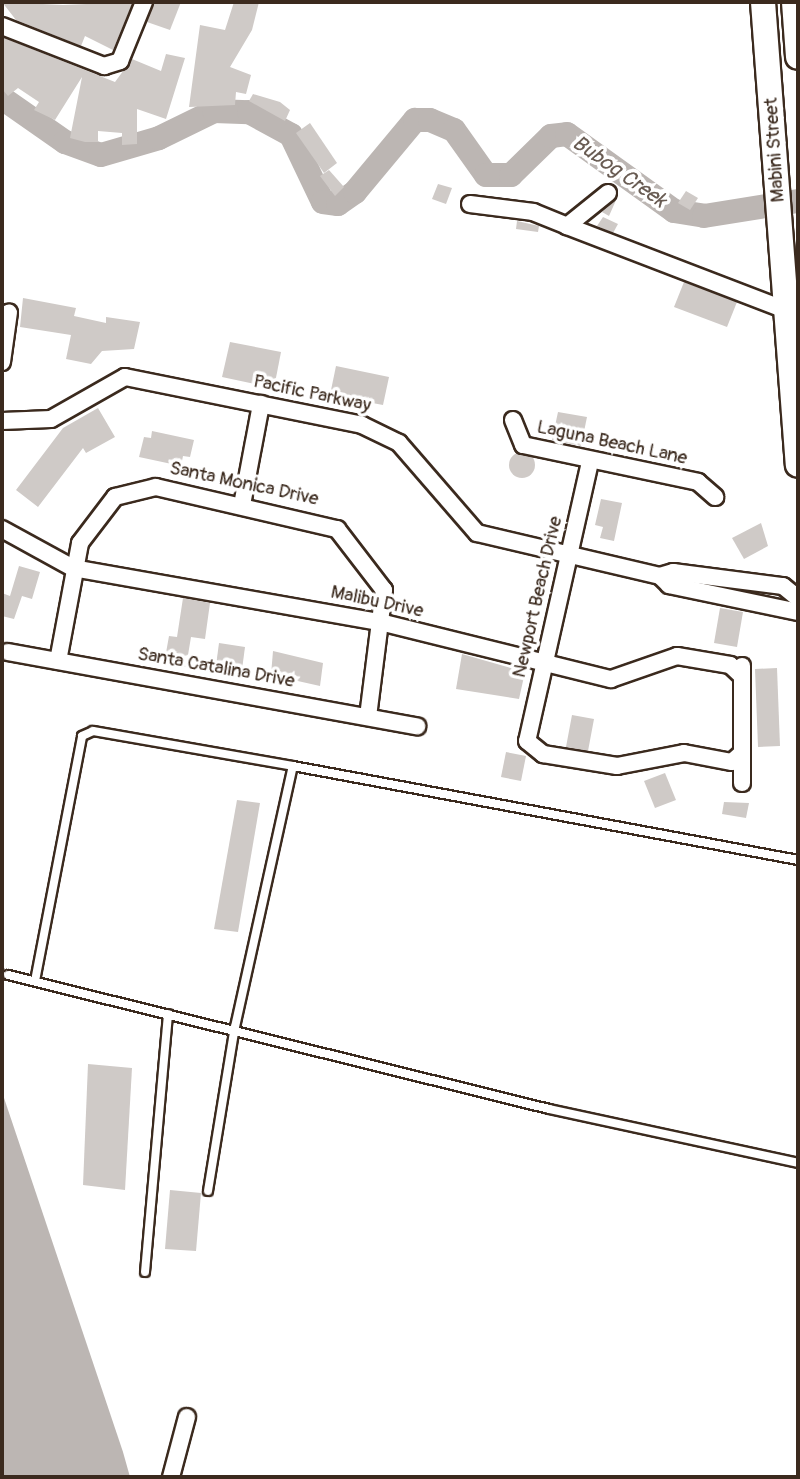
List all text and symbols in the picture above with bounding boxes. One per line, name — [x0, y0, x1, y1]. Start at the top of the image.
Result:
street label: Mabini Street — [760, 97, 790, 203]
water label: Bubog Creek — [567, 131, 671, 213]
street label: Pacific Parkway — [251, 370, 373, 418]
street label: Laguna Beach Lane — [535, 416, 689, 470]
street label: Santa Monica Drive — [168, 457, 320, 511]
street label: Newport Beach Drive — [508, 514, 568, 680]
street label: Malibu Drive — [329, 581, 425, 623]
street label: Santa Catalina Drive — [136, 643, 296, 693]

